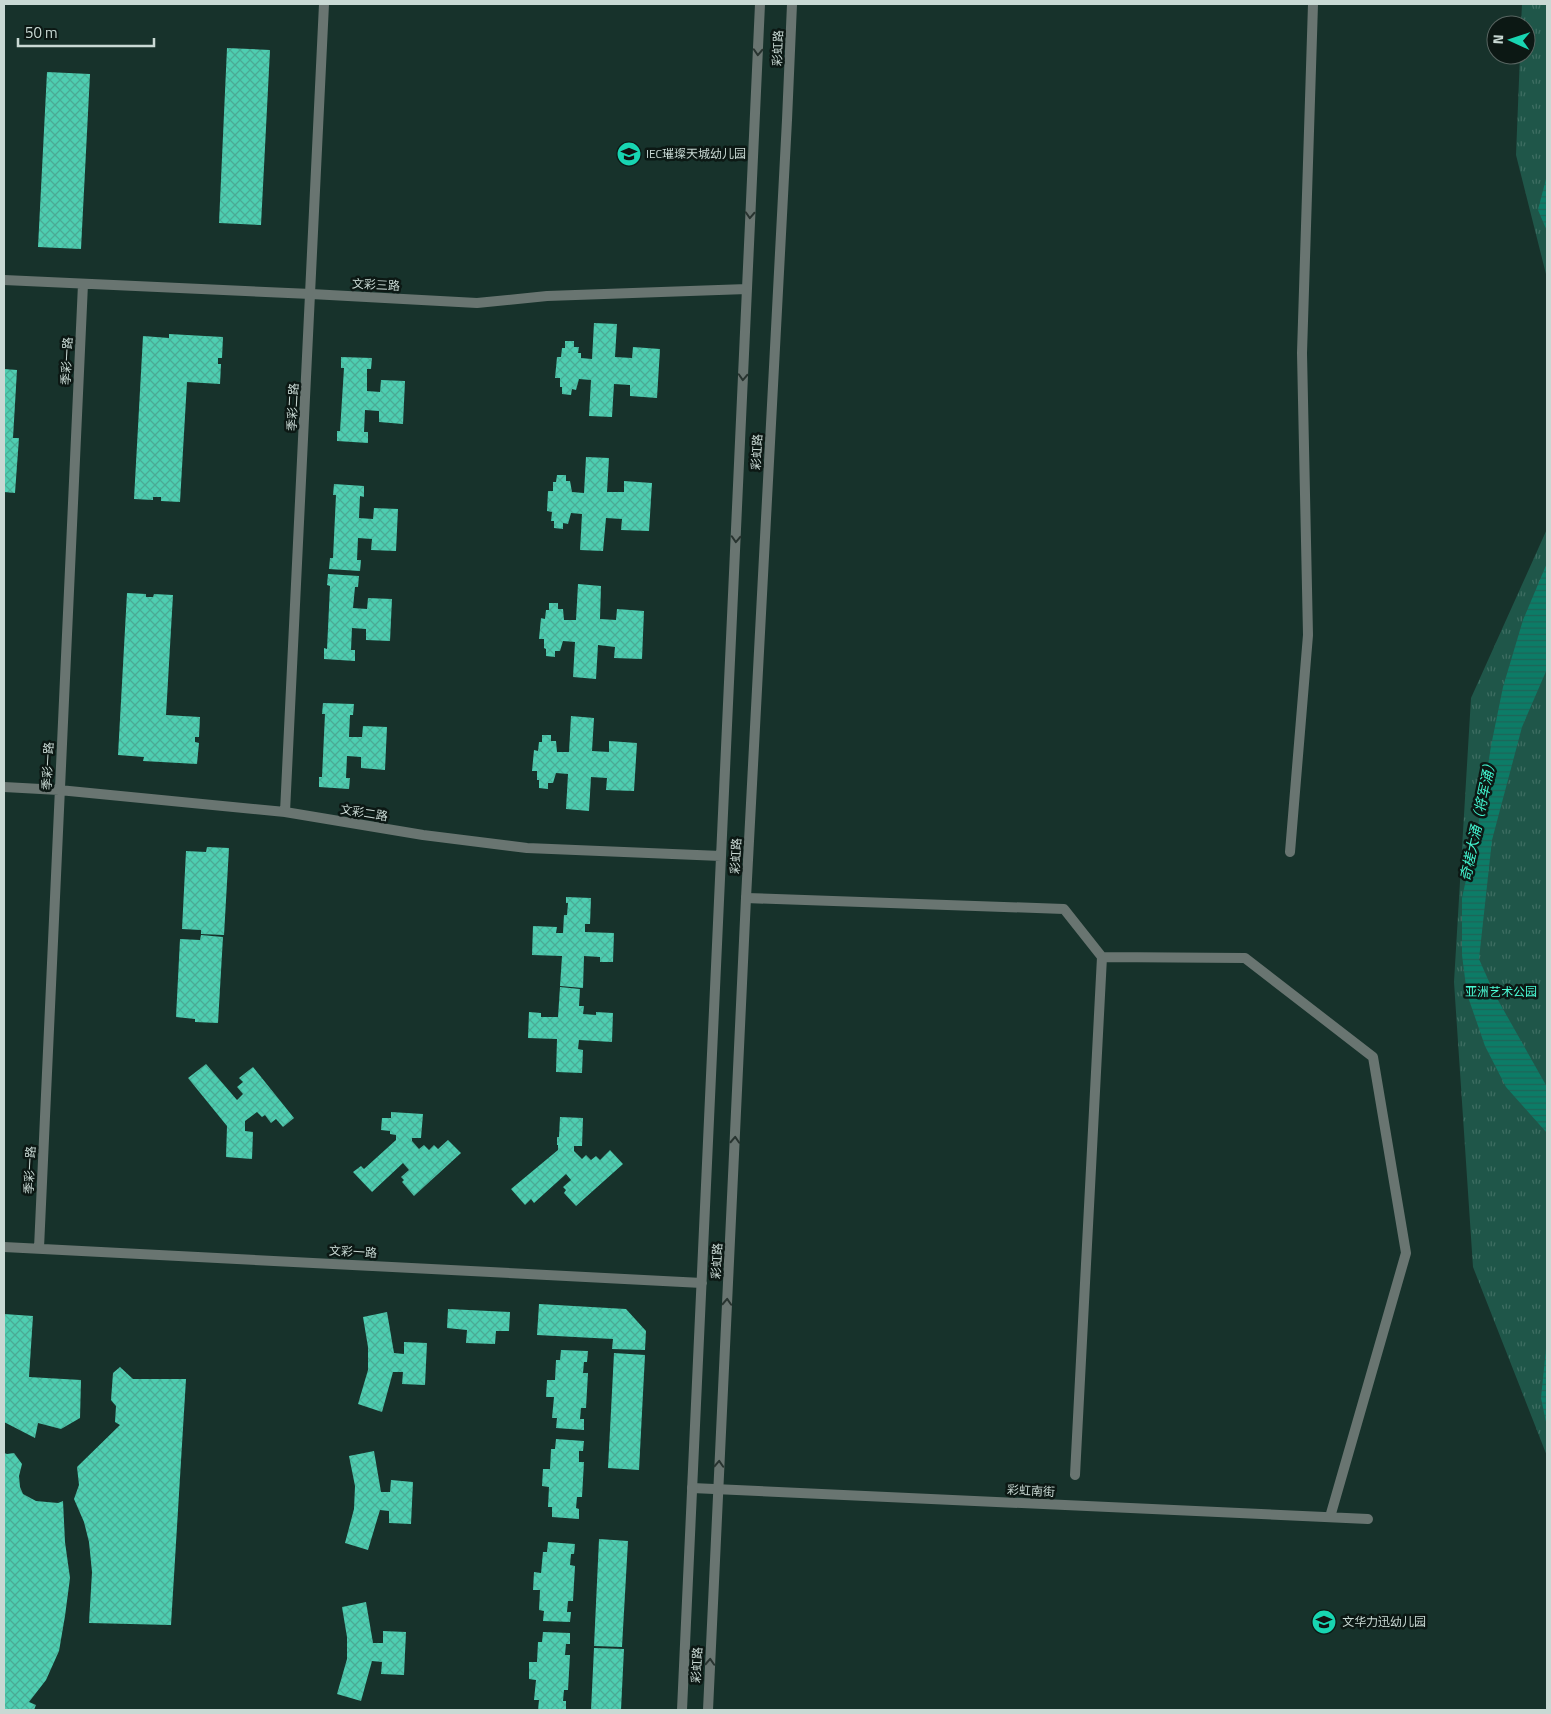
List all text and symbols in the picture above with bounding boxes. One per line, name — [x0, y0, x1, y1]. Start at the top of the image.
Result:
scale bar — [18, 15, 154, 47]
north arrow — [1486, 15, 1536, 65]
text: 50 m — [25, 21, 58, 44]
street label: 彩虹路 — [767, 30, 788, 66]
text: N — [1487, 34, 1508, 45]
one-way arrow — [752, 49, 763, 57]
school or university icon: IEC璀璨天城幼儿园 — [616, 141, 642, 167]
place label: IEC璀璨天城幼儿园 — [646, 144, 746, 163]
one-way arrow — [745, 211, 756, 219]
street label: 文彩三路 — [352, 274, 400, 295]
street label: 季彩一路 — [56, 337, 77, 385]
one-way arrow — [738, 374, 748, 381]
street label: 季彩二路 — [282, 383, 303, 431]
street label: 彩虹路 — [746, 433, 767, 470]
one-way arrow — [730, 536, 741, 544]
street label: 季彩一路 — [37, 742, 58, 790]
water label: 奇槎大涌（将军涌） — [1454, 755, 1501, 883]
street label: 文彩二路 — [339, 799, 389, 826]
street label: 彩虹路 — [725, 837, 746, 874]
park label: 亚洲艺术公园 — [1465, 982, 1537, 1001]
one-way arrow — [729, 1135, 740, 1143]
street label: 季彩一路 — [19, 1146, 40, 1194]
street label: 文彩一路 — [329, 1241, 377, 1262]
street label: 彩虹路 — [706, 1242, 727, 1279]
one-way arrow — [722, 1298, 733, 1306]
one-way arrow — [714, 1460, 725, 1468]
street label: 彩虹南街 — [1007, 1480, 1055, 1501]
school or university icon: 文华力迅幼儿园 — [1311, 1609, 1337, 1635]
place label: 文华力迅幼儿园 — [1342, 1612, 1426, 1631]
street label: 彩虹路 — [686, 1646, 707, 1683]
one-way arrow — [705, 1657, 715, 1665]

